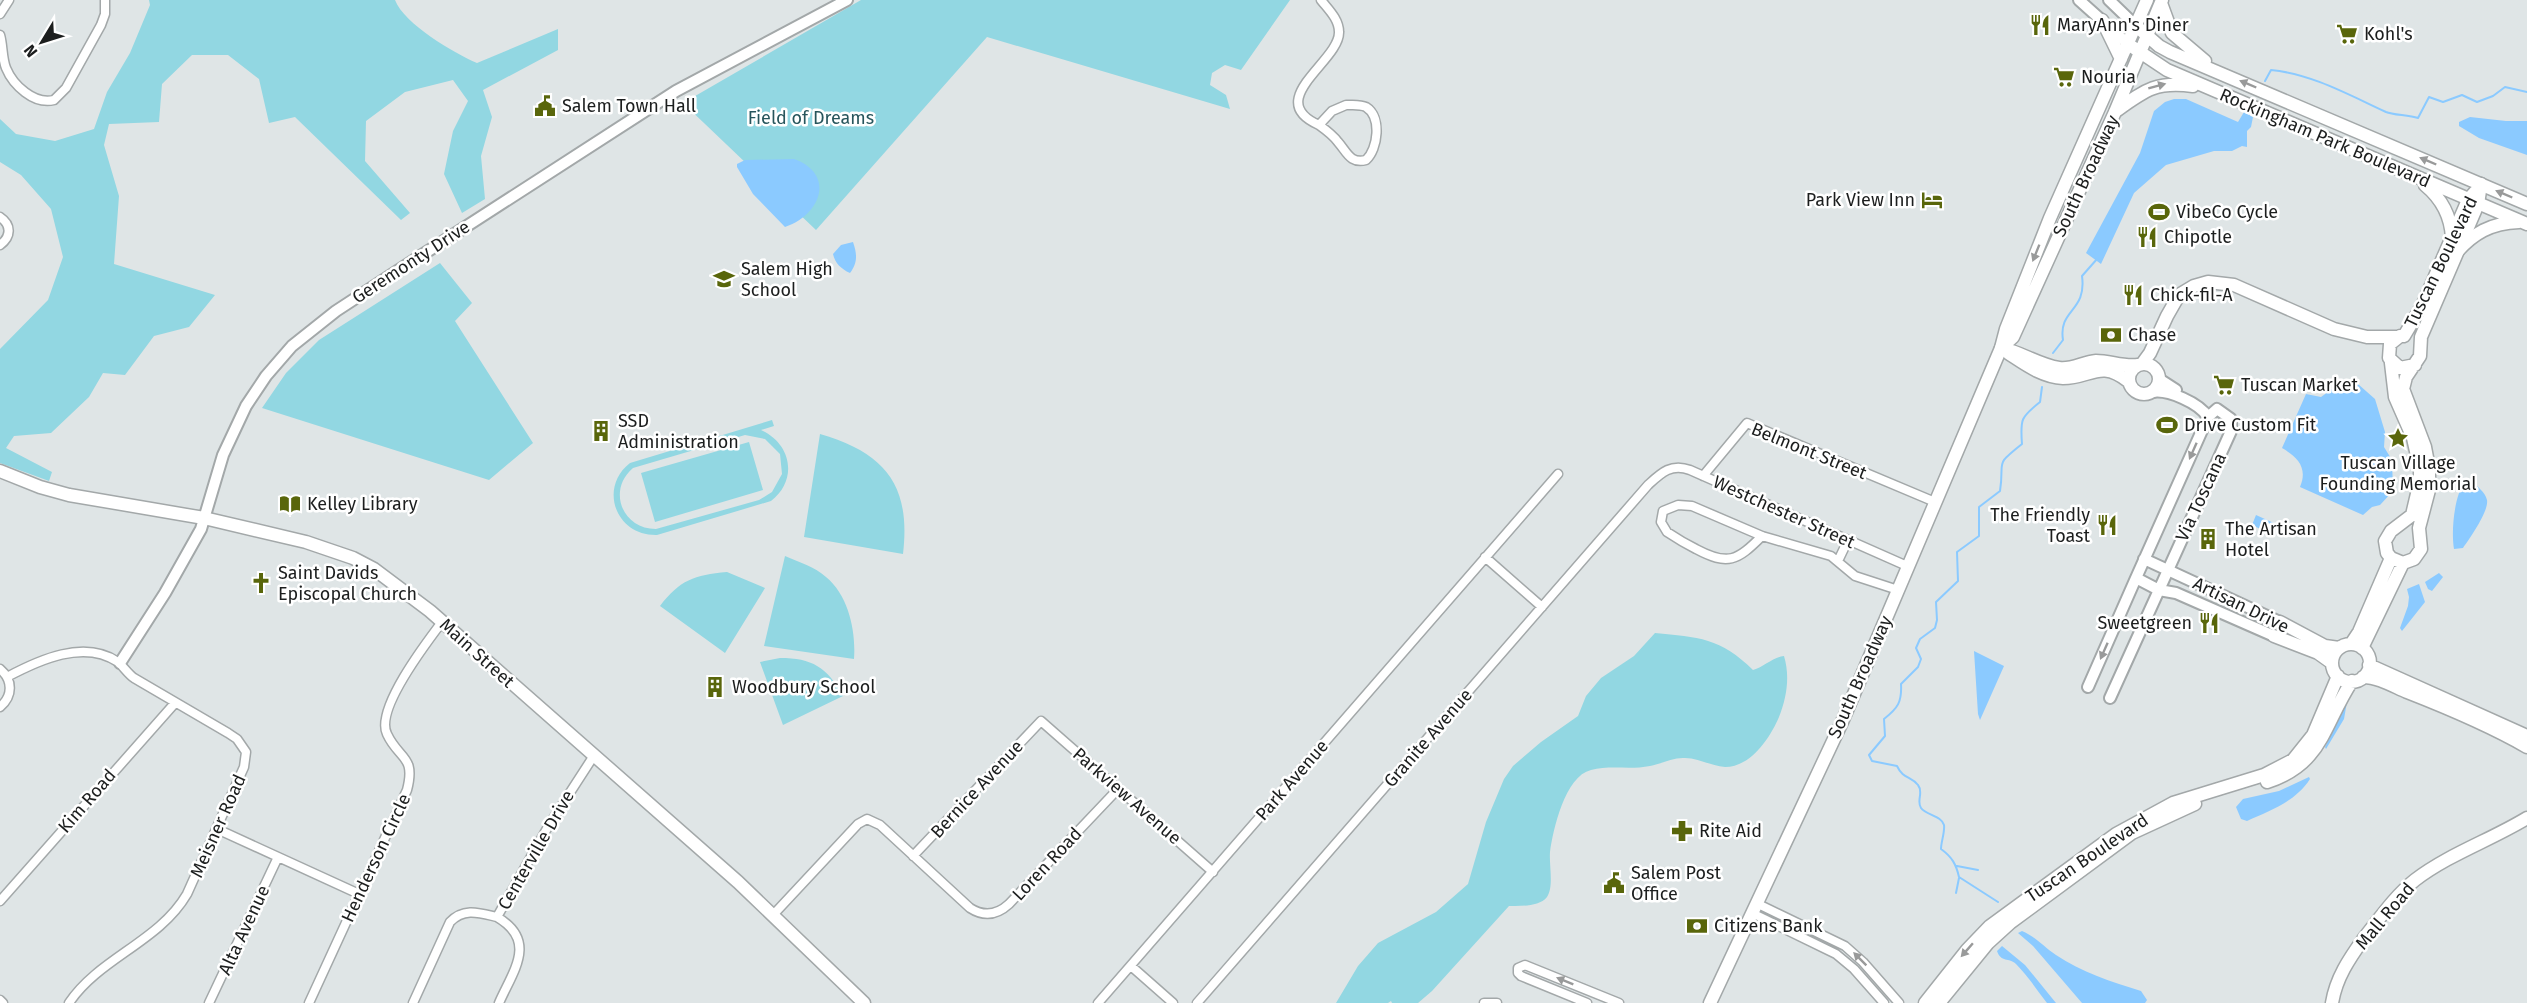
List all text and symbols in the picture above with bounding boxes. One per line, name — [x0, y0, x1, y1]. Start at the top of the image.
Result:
north arrow — [12, 12, 72, 72]
restaurant icon: MaryAnn's Diner — [2028, 13, 2052, 37]
place label: MaryAnn's Diner — [2057, 14, 2189, 36]
supermarket icon: Kohl's — [2335, 22, 2359, 46]
place label: Kohl's — [2364, 23, 2413, 45]
text: N — [20, 41, 41, 61]
supermarket icon: Nouria — [2052, 65, 2076, 89]
place label: Nouria — [2081, 66, 2136, 88]
one-way arrow — [2240, 80, 2257, 89]
one-way arrow — [2148, 81, 2167, 91]
street label: Rockingham Park Boulevard — [2216, 84, 2434, 192]
public building icon: Salem Town Hall — [533, 94, 557, 118]
place label: Salem Town Hall — [562, 95, 696, 117]
park label: Field of Dreams — [748, 107, 874, 129]
street label: South Broadway — [2048, 111, 2124, 240]
one-way arrow — [2418, 156, 2436, 166]
hotel icon: Park View Inn — [1920, 188, 1944, 212]
place label: Park View Inn — [1806, 189, 1915, 211]
one-way arrow — [2495, 189, 2513, 199]
street label: Tuscan Boulevard — [2400, 193, 2482, 331]
sports icon: VibeCo Cycle — [2147, 200, 2171, 224]
place label: VibeCo Cycle — [2176, 201, 2278, 223]
street label: Geremonty Drive — [348, 216, 474, 308]
restaurant icon: Chipotle — [2135, 225, 2159, 249]
place label: Chipotle — [2164, 226, 2232, 248]
one-way arrow — [2031, 245, 2041, 263]
place label: Salem High School — [741, 258, 833, 301]
school or university icon: Salem High School — [712, 267, 736, 291]
restaurant icon: Chick-fil-A — [2121, 283, 2145, 307]
place label: Chick-fil-A — [2150, 284, 2233, 306]
bank icon: Chase — [2099, 323, 2123, 347]
place label: Chase — [2128, 324, 2176, 346]
supermarket icon: Tuscan Market — [2212, 373, 2236, 397]
place label: Tuscan Market — [2241, 374, 2359, 396]
place label: SSD Administration — [618, 410, 739, 453]
sports icon: Drive Custom Fit — [2155, 413, 2179, 437]
place label: Drive Custom Fit — [2184, 414, 2317, 436]
street label: Belmont Street — [1748, 418, 1870, 484]
building icon: SSD Administration — [589, 419, 613, 443]
place icon: Tuscan Village Founding Memorial — [2386, 426, 2410, 450]
one-way arrow — [2188, 442, 2198, 460]
street label: Via Toscana — [2171, 449, 2231, 545]
place label: Tuscan Village Founding Memorial — [2320, 452, 2476, 495]
street label: Westchester Street — [1710, 471, 1859, 553]
library icon: Kelley Library — [278, 492, 302, 516]
place label: Kelley Library — [307, 493, 418, 515]
place label: The Friendly Toast — [1990, 504, 2090, 547]
restaurant icon: The Friendly Toast — [2095, 513, 2119, 537]
place label: The Artisan Hotel — [2225, 518, 2317, 561]
building icon: The Artisan Hotel — [2196, 527, 2220, 551]
place label: Saint Davids Episcopal Church — [278, 562, 417, 605]
church icon: Saint Davids Episcopal Church — [249, 571, 273, 595]
street label: Artisan Drive — [2189, 572, 2293, 638]
restaurant icon: Sweetgreen — [2197, 611, 2221, 635]
street label: South Broadway — [1823, 612, 1897, 742]
place label: Sweetgreen — [2098, 612, 2192, 634]
street label: Main Street — [435, 614, 519, 693]
one-way arrow — [2099, 643, 2108, 660]
building icon: Woodbury School — [703, 675, 727, 699]
place label: Woodbury School — [732, 676, 875, 698]
street label: Granite Avenue — [1379, 684, 1477, 792]
street label: Bernice Avenue — [926, 735, 1028, 843]
street label: Park Avenue — [1251, 735, 1333, 825]
street label: Parkview Avenue — [1068, 743, 1186, 849]
street label: Kim Road — [53, 765, 121, 837]
street label: Meisner Road — [185, 771, 251, 881]
street label: Centerville Drive — [493, 786, 579, 914]
street label: Henderson Circle — [337, 790, 415, 926]
street label: Tuscan Boulevard — [2021, 809, 2153, 907]
pharmacy icon: Rite Aid — [1670, 819, 1694, 843]
place label: Rite Aid — [1699, 820, 1762, 842]
street label: Loren Road — [1008, 823, 1086, 905]
place label: Salem Post Office — [1631, 862, 1721, 905]
public building icon: Salem Post Office — [1602, 871, 1626, 895]
street label: Mall Road — [2351, 878, 2419, 954]
street label: Alta Avenue — [214, 882, 274, 978]
bank icon: Citizens Bank — [1685, 914, 1709, 938]
place label: Citizens Bank — [1714, 915, 1823, 937]
one-way arrow — [1961, 942, 1974, 957]
one-way arrow — [1853, 952, 1867, 967]
one-way arrow — [1556, 976, 1574, 985]

